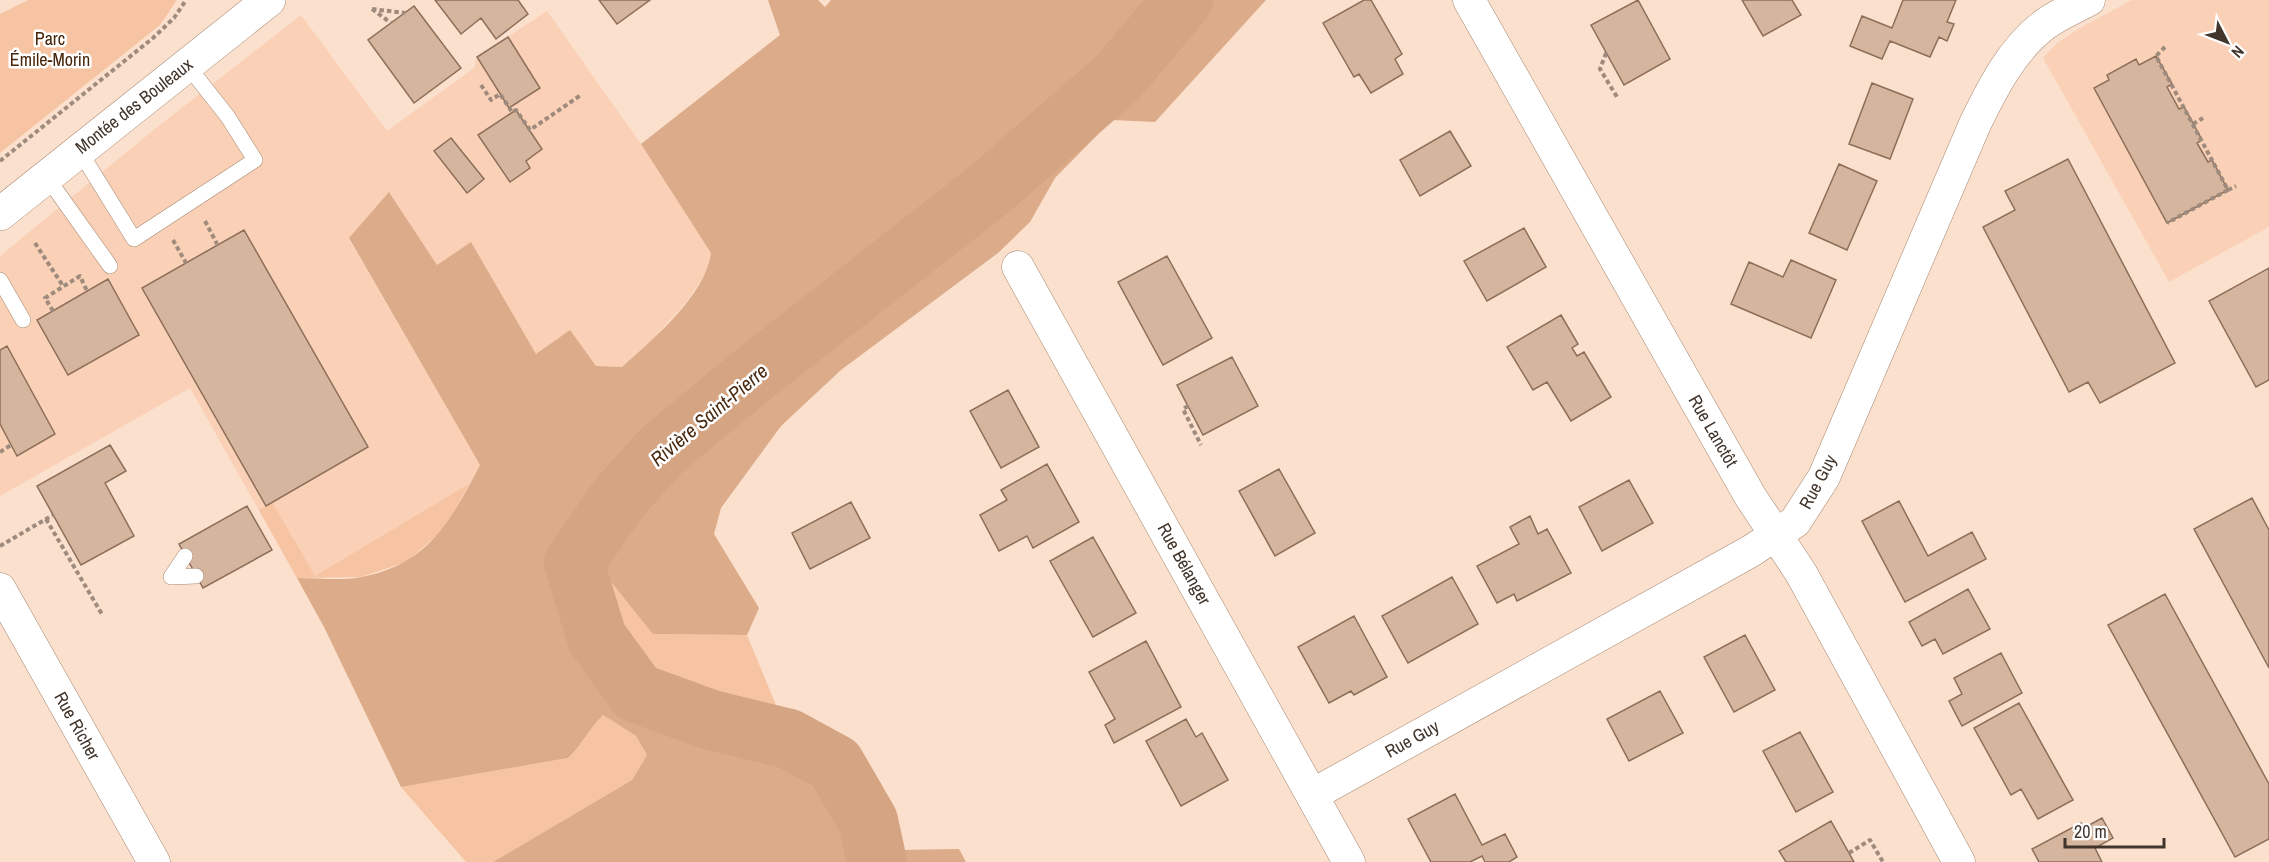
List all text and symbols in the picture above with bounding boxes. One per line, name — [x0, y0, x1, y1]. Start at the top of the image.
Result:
north arrow — [2197, 12, 2257, 72]
park label: Parc Émile-Morin — [10, 26, 90, 72]
text: N — [2227, 41, 2249, 63]
street label: Montée des Bouleaux — [70, 51, 198, 159]
water label: Rivière Saint-Pierre — [644, 357, 773, 472]
street label: Rue Lanctôt — [1683, 390, 1744, 471]
street label: Rue Guy — [1793, 450, 1843, 513]
street label: Rue Bélanger — [1152, 518, 1217, 609]
street label: Rue Richer — [48, 687, 107, 765]
street label: Rue Guy — [1380, 713, 1444, 764]
scale bar — [2065, 811, 2164, 849]
text: 20 m — [2074, 819, 2107, 844]

